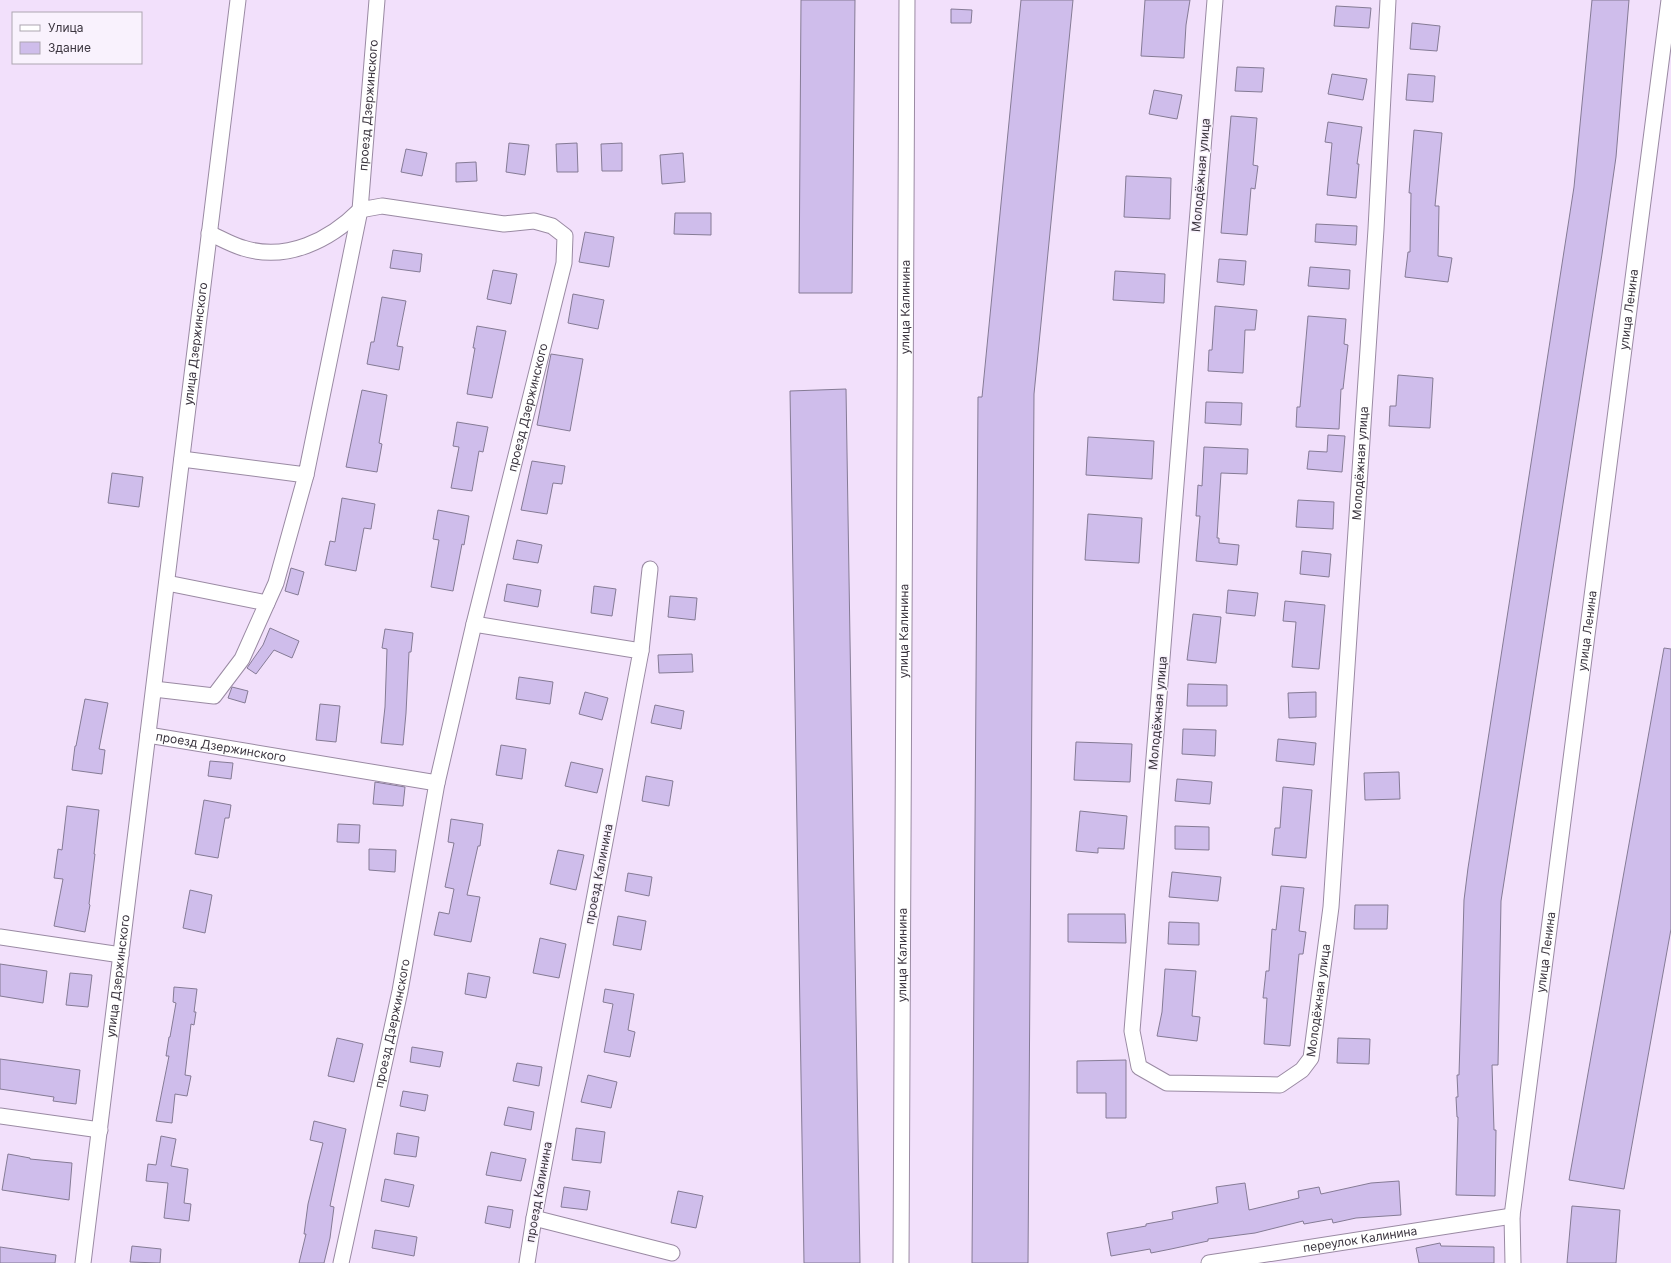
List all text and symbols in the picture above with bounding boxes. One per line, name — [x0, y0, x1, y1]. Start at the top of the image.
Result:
legend — [12, 12, 142, 64]
text: Улица — [48, 20, 83, 35]
street label: проезд Дзержинского — [355, 39, 381, 171]
text: Здание — [48, 40, 91, 55]
street label: Молодёжная улица — [1188, 117, 1213, 232]
street label: улица Калинина — [897, 260, 913, 354]
street label: улица Ленина — [1616, 268, 1641, 351]
street label: улица Дзержинского — [180, 281, 210, 406]
street label: проезд Дзержинского — [504, 342, 551, 473]
street label: Молодёжная улица — [1349, 406, 1371, 521]
street label: улица Калинина — [896, 584, 911, 678]
street label: улица Ленина — [1574, 589, 1600, 672]
street label: Молодёжная улица — [1145, 655, 1170, 770]
street label: проезд Дзержинского — [155, 728, 287, 765]
street label: проезд Калинина — [581, 822, 616, 926]
street label: улица Калинина — [894, 908, 910, 1002]
street label: улица Ленина — [1533, 911, 1558, 994]
street label: улица Дзержинского — [103, 914, 133, 1038]
street label: Молодёжная улица — [1303, 943, 1333, 1058]
street label: проезд Дзержинского — [371, 958, 413, 1089]
street label: проезд Калинина — [522, 1140, 555, 1244]
street label: переулок Калинина — [1302, 1223, 1418, 1255]

